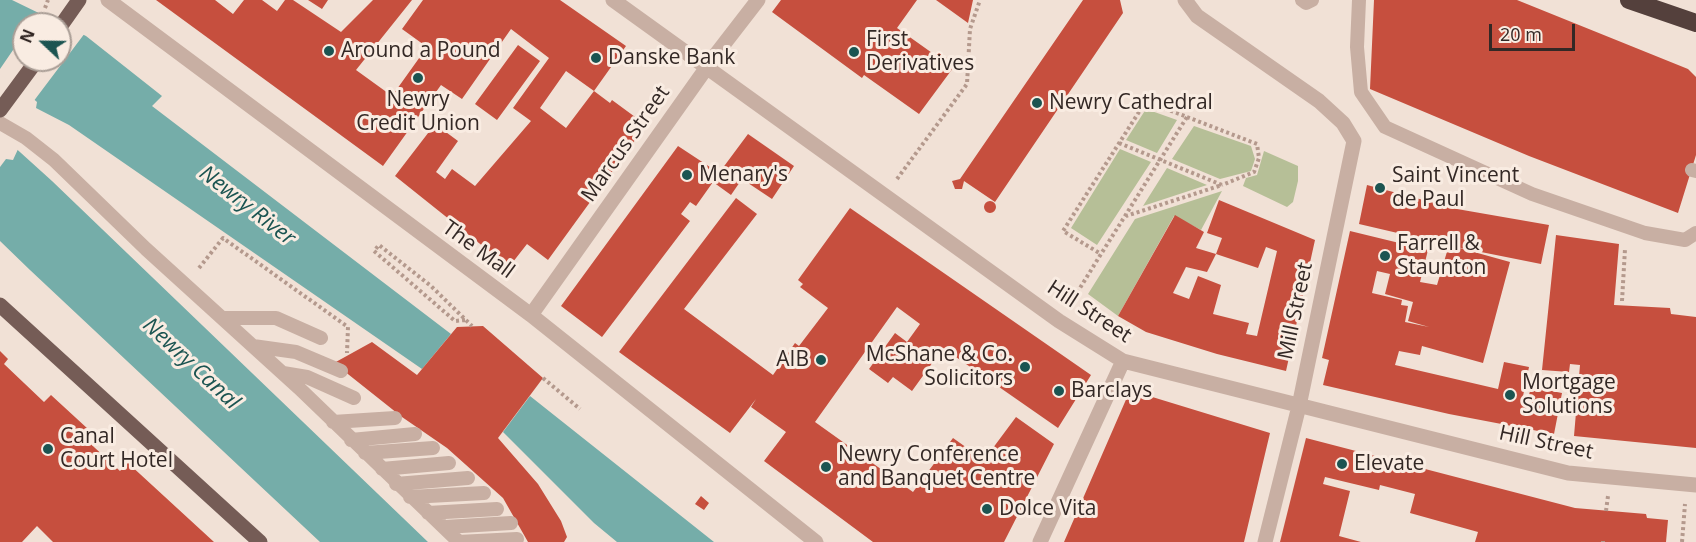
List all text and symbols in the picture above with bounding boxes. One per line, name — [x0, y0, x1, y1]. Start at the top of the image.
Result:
north arrow — [12, 12, 72, 72]
scale bar — [1492, 12, 1578, 50]
text: 20 m — [1500, 22, 1542, 46]
text: N — [15, 26, 40, 46]
place label: First Derivatives — [866, 27, 974, 77]
place label: Around a Pound — [341, 38, 501, 64]
marker: Around a Pound — [322, 44, 336, 58]
place label: Danske Bank — [608, 45, 735, 71]
marker: First Derivatives — [847, 45, 861, 59]
marker: Danske Bank — [589, 51, 603, 65]
marker: Newry Credit Union — [411, 71, 425, 85]
street label: Marcus Street — [577, 81, 675, 207]
place label: Newry Credit Union — [356, 87, 480, 137]
place label: Newry Cathedral — [1049, 90, 1213, 116]
marker: Newry Cathedral — [1030, 96, 1044, 110]
water label: Newry River — [194, 160, 300, 252]
place label: Menary's — [699, 162, 788, 188]
place label: Saint Vincent de Paul — [1392, 163, 1519, 213]
marker: Menary's — [680, 168, 694, 182]
marker: Saint Vincent de Paul — [1373, 181, 1387, 195]
street label: The Mall — [437, 215, 519, 285]
place label: Farrell & Staunton — [1397, 231, 1486, 281]
marker: Farrell & Staunton — [1378, 249, 1392, 263]
street label: Mill Street — [1273, 260, 1319, 362]
street label: Hill Street — [1042, 275, 1136, 349]
water label: Newry Canal — [137, 312, 245, 416]
place label: McShane & Co. Solicitors — [866, 342, 1013, 392]
place label: AIB — [776, 347, 809, 373]
marker: AIB — [814, 353, 828, 367]
marker: McShane & Co. Solicitors — [1018, 360, 1032, 374]
place label: Mortgage Solutions — [1522, 370, 1616, 420]
place label: Barclays — [1071, 378, 1152, 404]
marker: Barclays — [1052, 384, 1066, 398]
marker: Mortgage Solutions — [1503, 388, 1517, 402]
street label: Hill Street — [1497, 421, 1595, 465]
place label: Canal Court Hotel — [60, 424, 173, 474]
marker: Canal Court Hotel — [41, 442, 55, 456]
place label: Newry Conference and Banquet Centre — [838, 442, 1035, 492]
place label: Elevate — [1354, 451, 1424, 477]
marker: Elevate — [1335, 457, 1349, 471]
marker: Newry Conference and Banquet Centre — [819, 460, 833, 474]
place label: Dolce Vita — [999, 496, 1096, 522]
marker: Dolce Vita — [980, 502, 994, 516]

